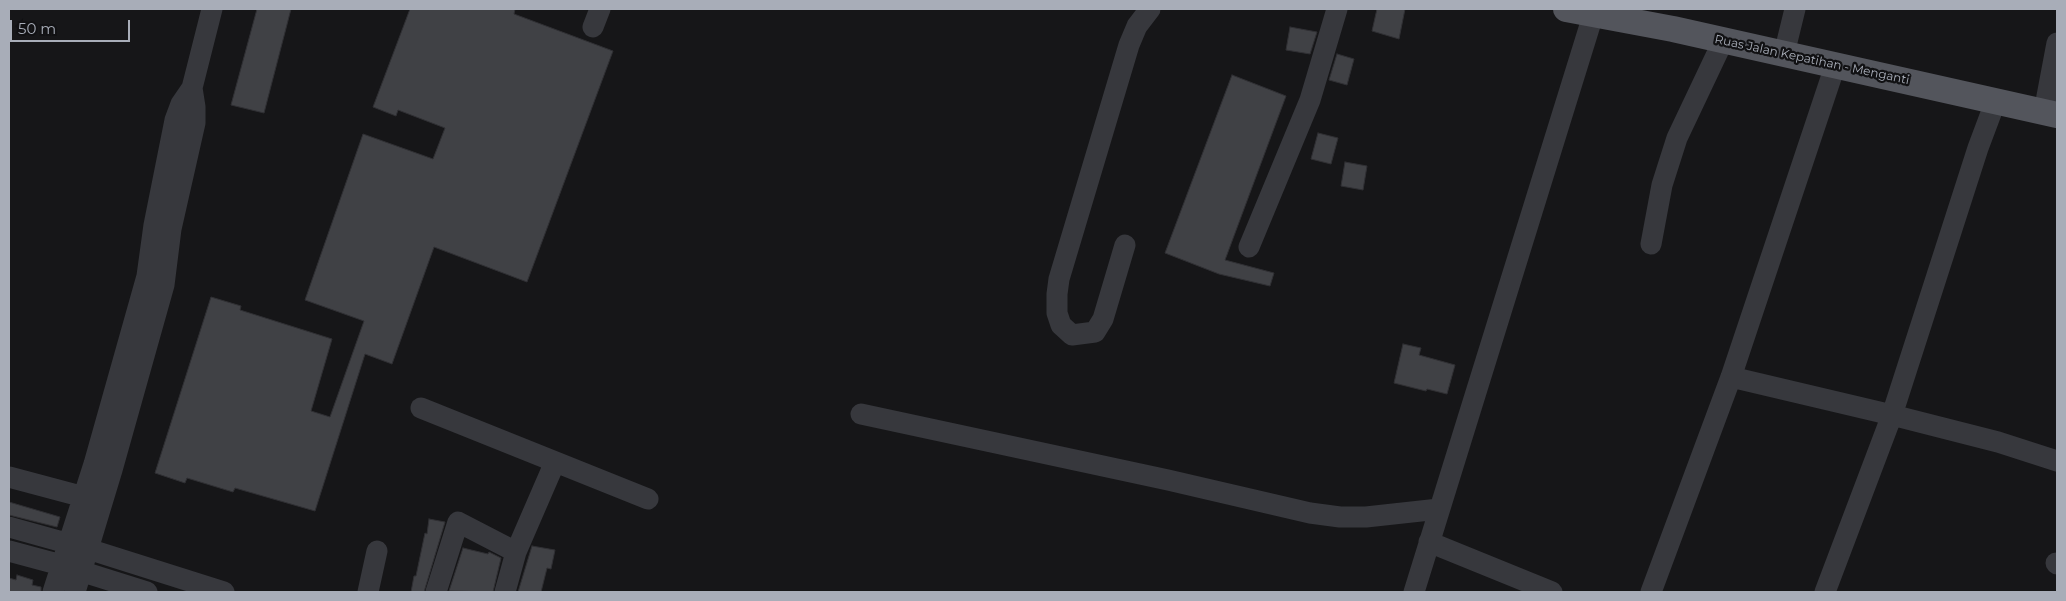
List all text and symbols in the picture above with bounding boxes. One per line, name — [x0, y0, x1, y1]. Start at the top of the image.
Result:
scale bar — [12, 10, 132, 42]
text: 50 m — [18, 19, 56, 38]
street label: Ruas Jalan Kepatihan - Menganti — [1713, 32, 1911, 88]

